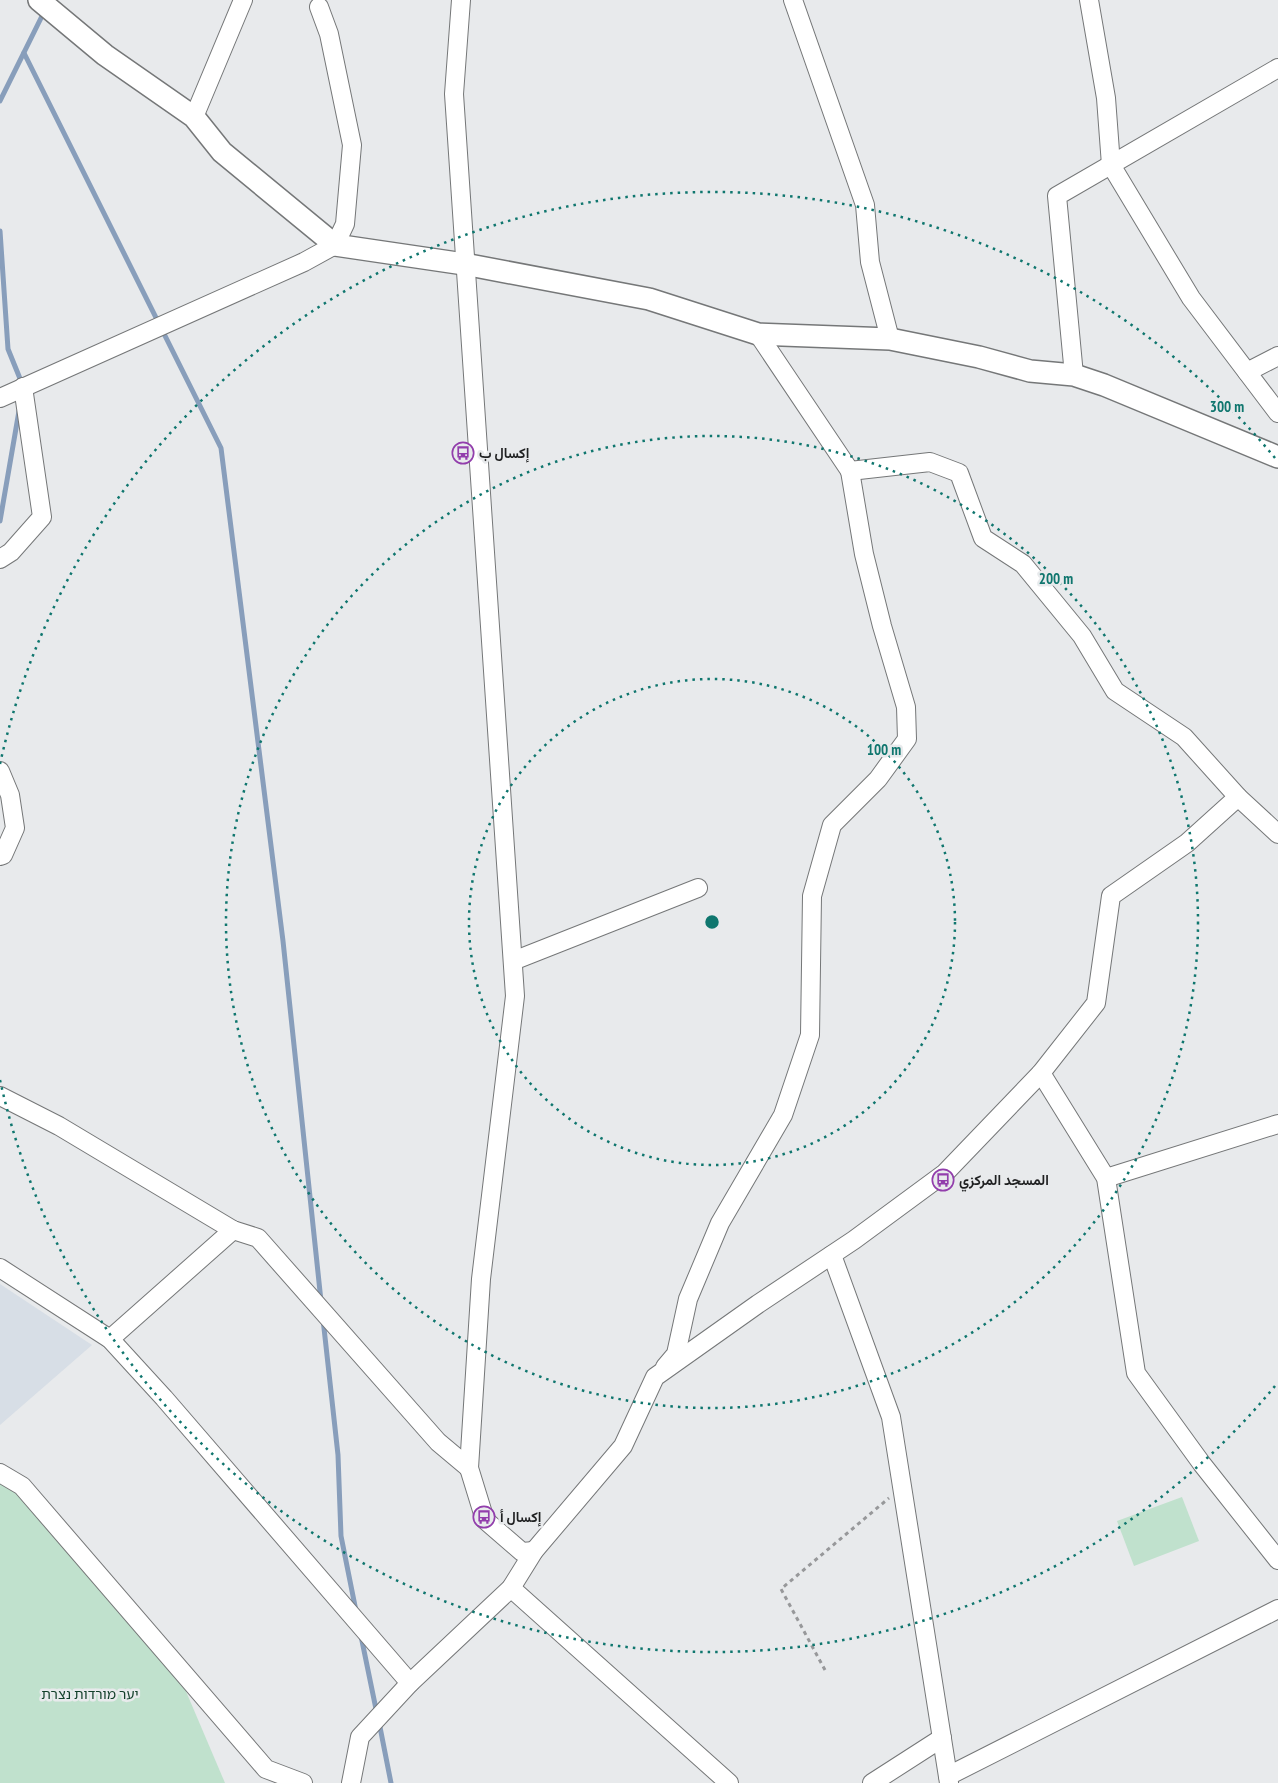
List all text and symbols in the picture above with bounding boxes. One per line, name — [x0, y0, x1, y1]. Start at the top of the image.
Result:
text: 300 m — [1210, 397, 1244, 416]
bus stop icon: إكسال ب — [451, 441, 475, 465]
place label: إكسال ب — [479, 444, 530, 463]
text: 200 m — [1039, 569, 1073, 588]
text: 100 m — [867, 740, 901, 759]
centre of rings — [703, 913, 721, 931]
bus stop icon: المسجد المركزي — [931, 1168, 955, 1192]
place label: المسجد المركزي — [959, 1171, 1049, 1192]
bus stop icon: إكسال أ — [472, 1505, 496, 1529]
place label: إكسال أ — [500, 1508, 542, 1527]
park label: יער מורדות נצרת — [41, 1685, 139, 1703]

